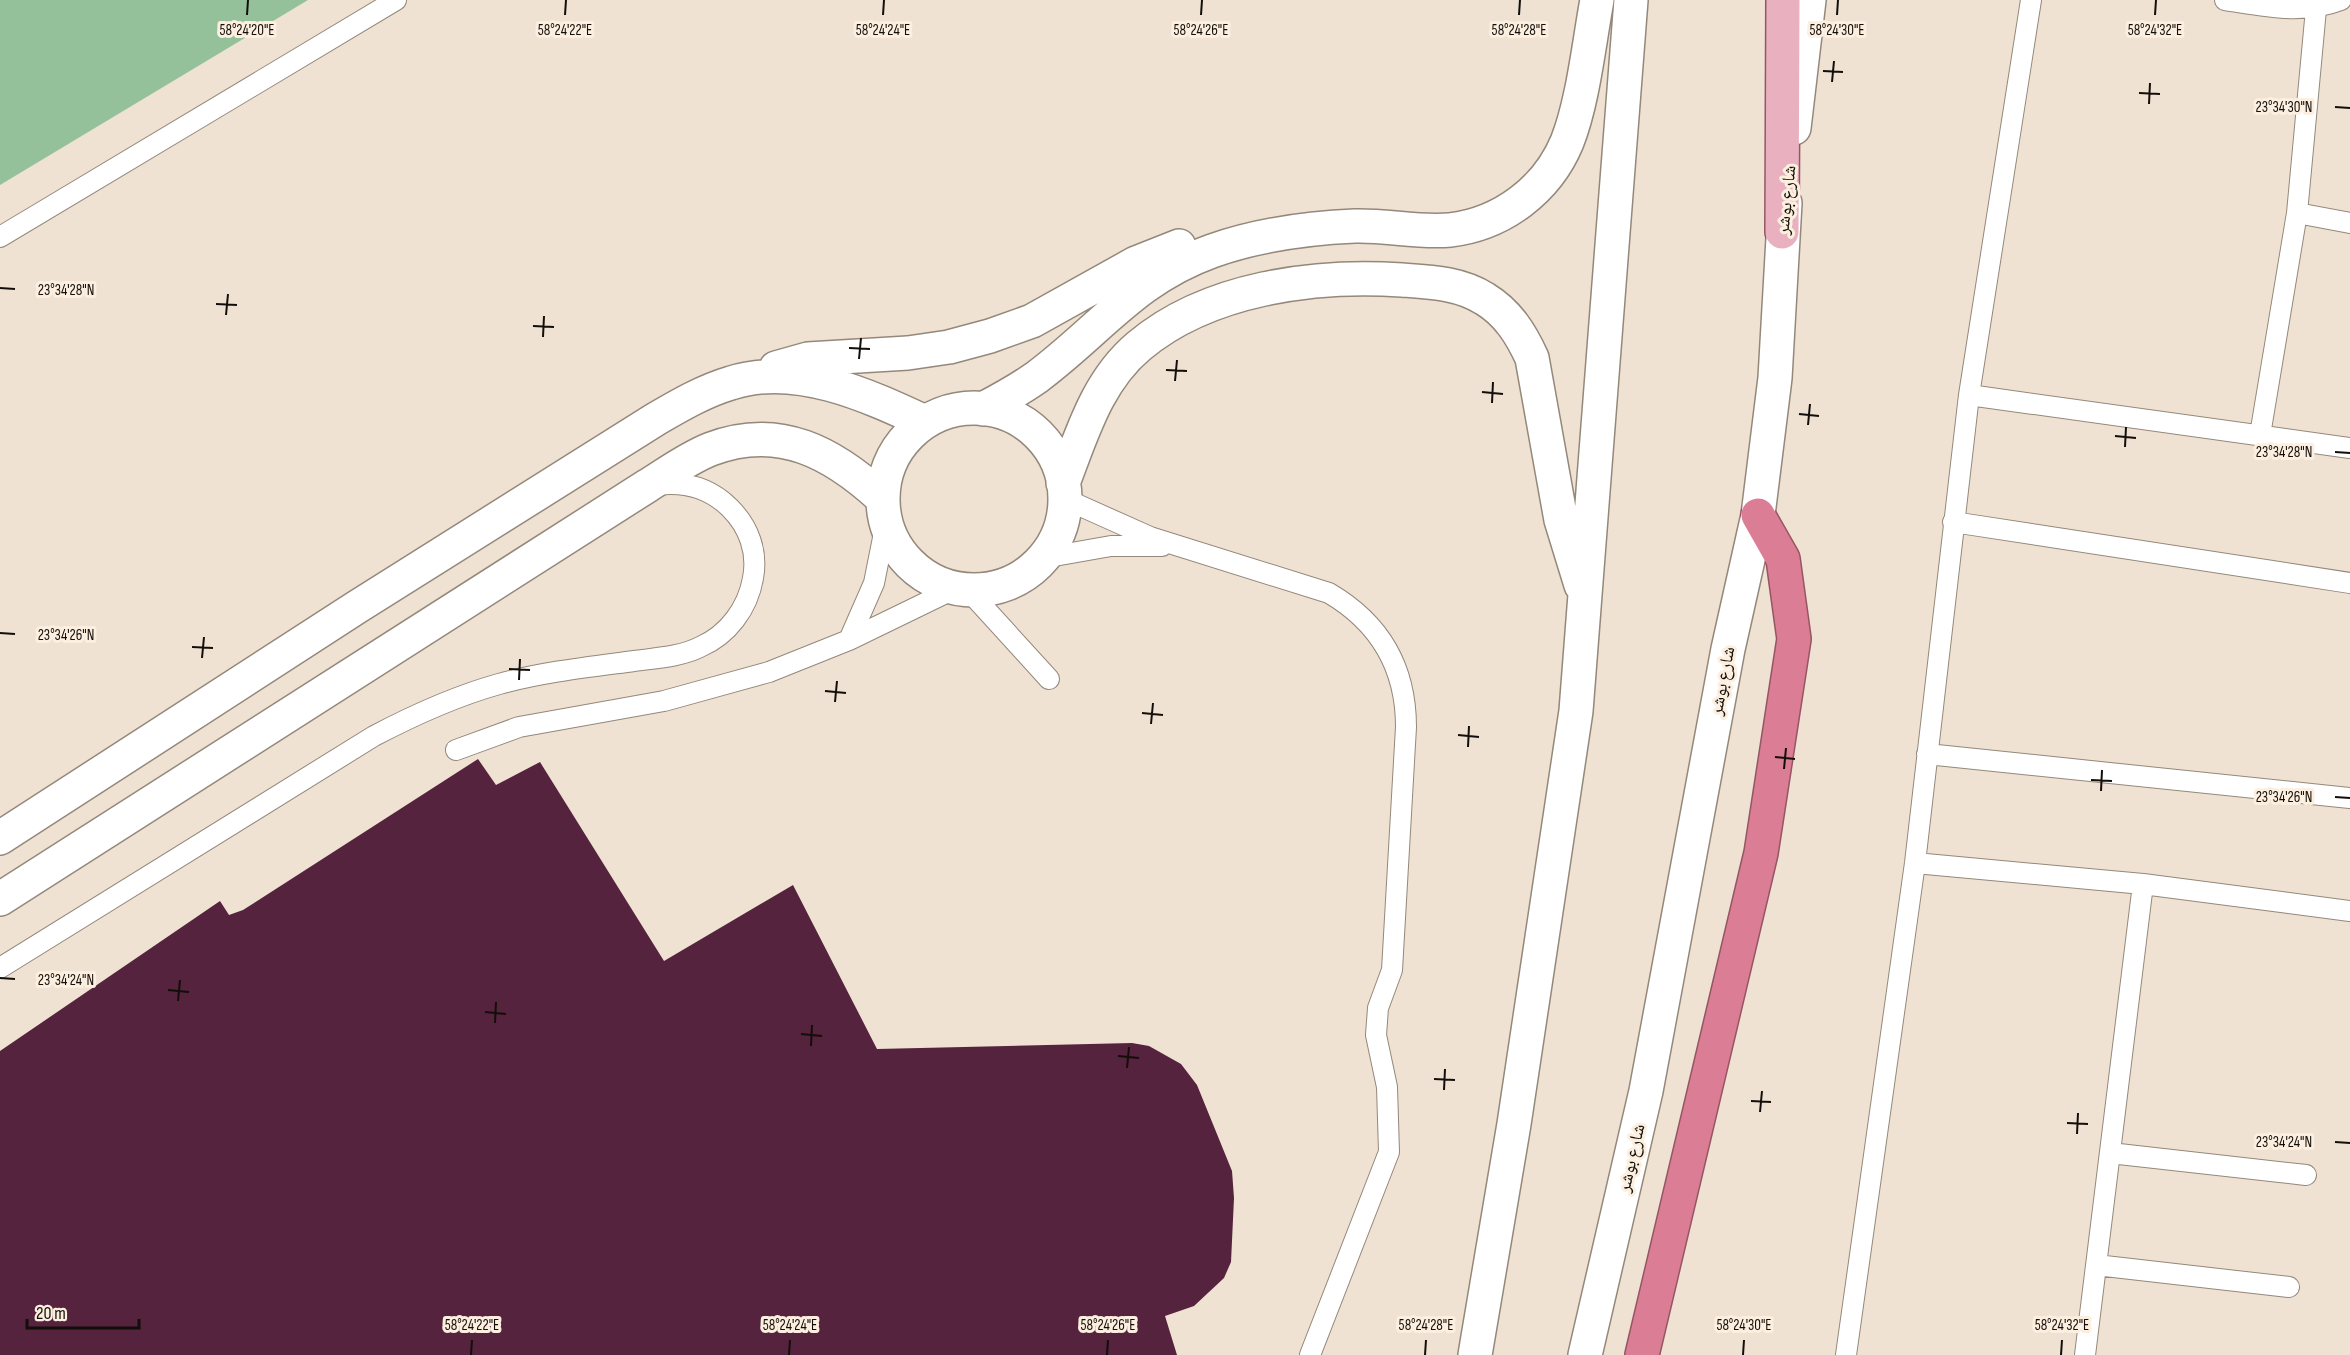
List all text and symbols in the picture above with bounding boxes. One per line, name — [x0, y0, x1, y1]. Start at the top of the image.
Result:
text: 58°24'20"E — [220, 21, 275, 40]
text: 58°24'22"E — [538, 21, 592, 40]
text: 58°24'24"E — [856, 21, 910, 40]
text: 58°24'26"E — [1174, 21, 1228, 40]
text: 58°24'28"E — [1492, 21, 1546, 40]
text: 58°24'30"E — [1809, 21, 1865, 40]
text: 58°24'32"E — [2128, 21, 2182, 40]
text: 23°34'30"N — [2256, 98, 2312, 117]
street label: شارع بوشر — [1772, 164, 1801, 237]
text: 23°34'28"N — [38, 281, 94, 300]
text: 23°34'28"N — [2256, 443, 2312, 462]
text: 23°34'26"N — [38, 626, 94, 645]
street label: شارع بوشر — [1705, 645, 1739, 718]
text: 23°34'26"N — [2256, 788, 2312, 807]
text: 23°34'24"N — [38, 971, 94, 990]
street label: شارع بوشر — [1613, 1122, 1650, 1195]
text: 23°34'24"N — [2256, 1133, 2312, 1152]
scale bar — [27, 1292, 140, 1330]
text: 20 m — [36, 1303, 66, 1324]
text: 58°24'22"E — [445, 1316, 499, 1335]
text: 58°24'24"E — [763, 1316, 817, 1335]
text: 58°24'26"E — [1081, 1316, 1135, 1335]
text: 58°24'28"E — [1399, 1316, 1453, 1335]
text: 58°24'30"E — [1716, 1316, 1772, 1335]
text: 58°24'32"E — [2035, 1316, 2089, 1335]

